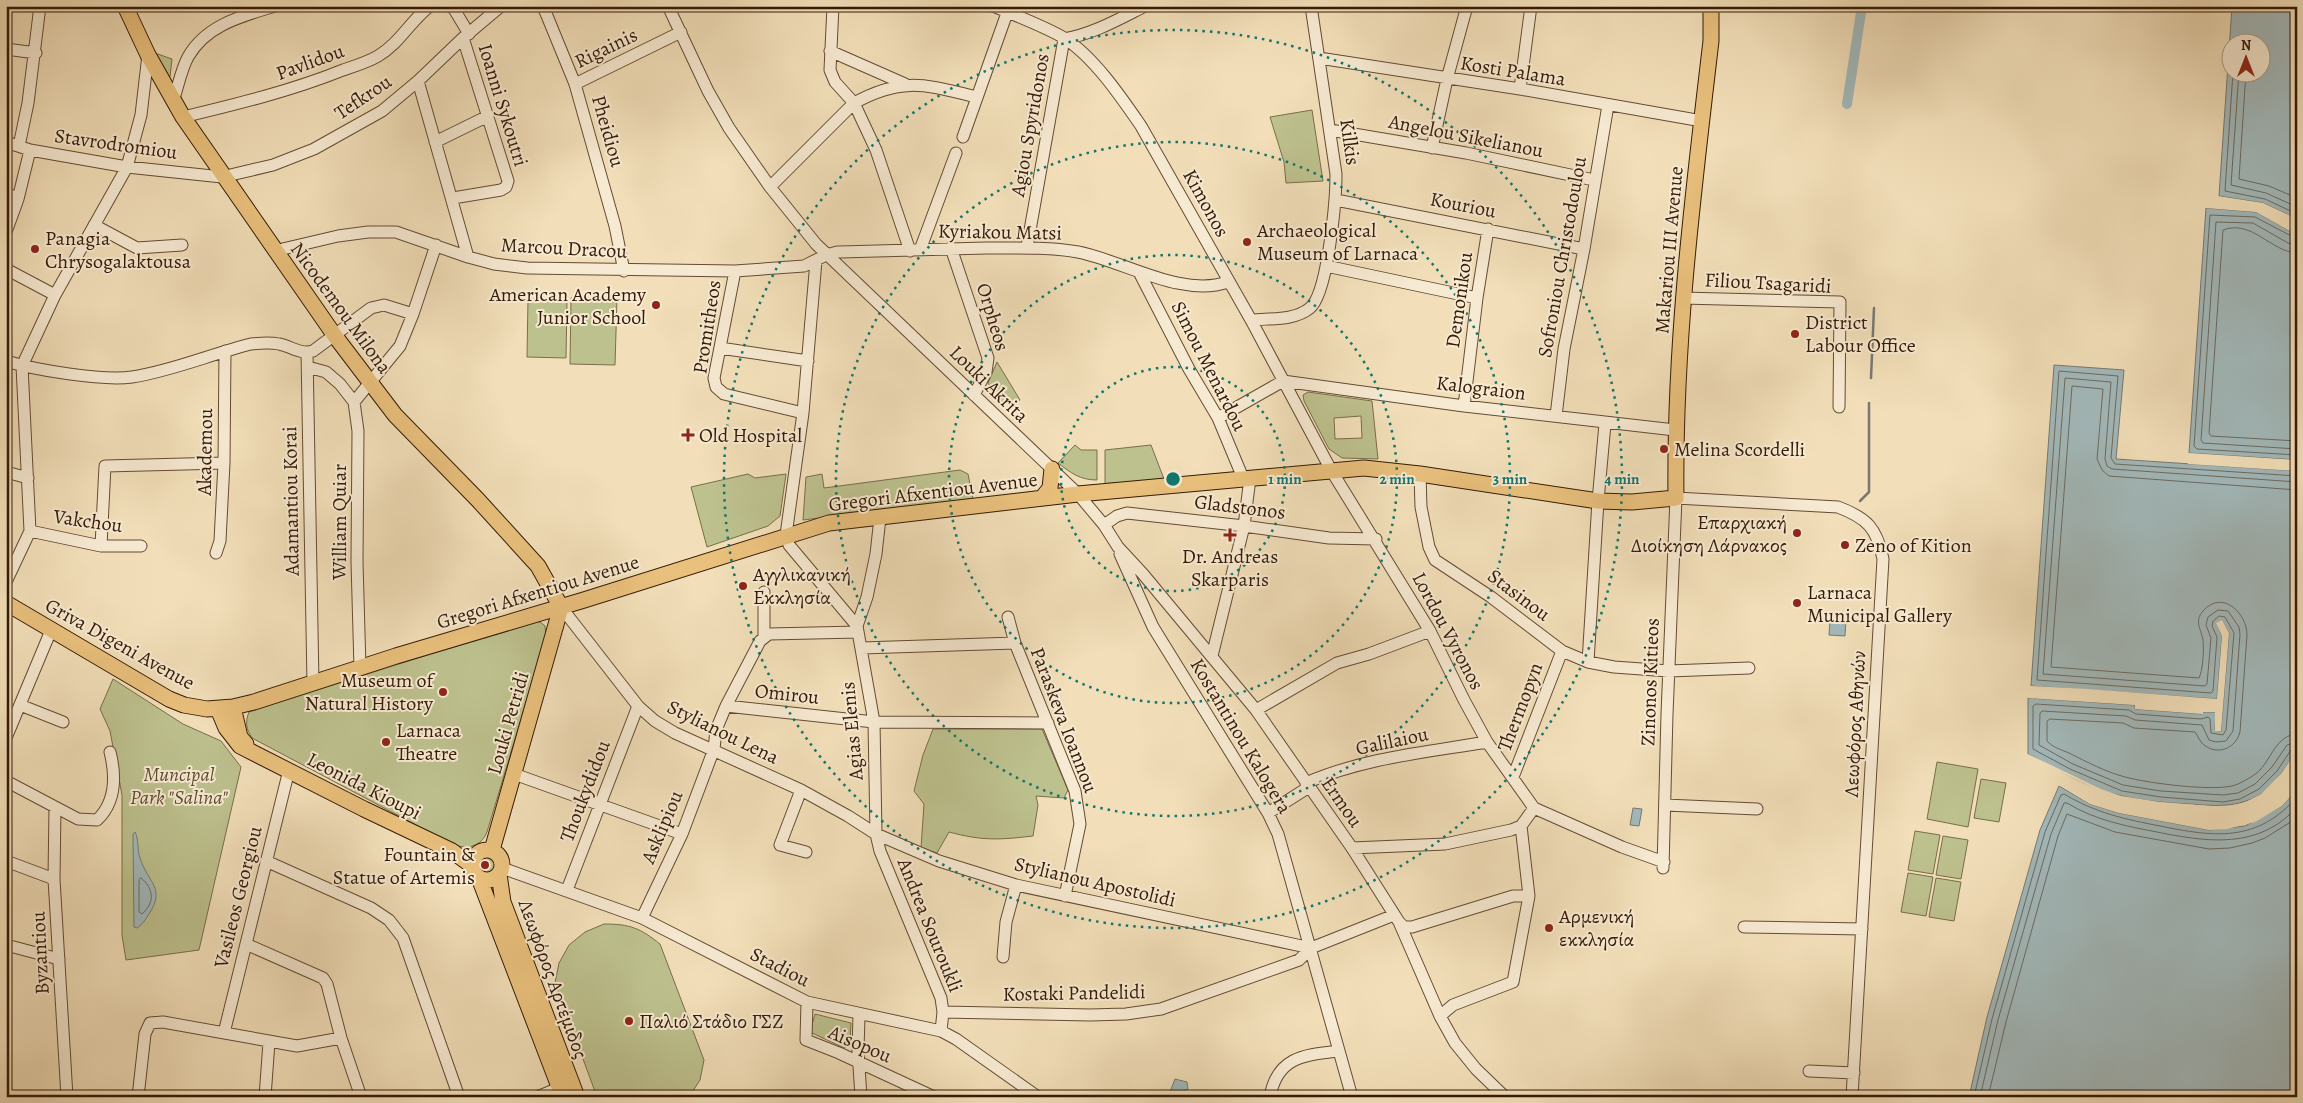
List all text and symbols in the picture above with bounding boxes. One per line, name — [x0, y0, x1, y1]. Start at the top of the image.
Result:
street label: Rigainis — [570, 21, 642, 75]
north arrow — [2220, 32, 2270, 82]
text: N — [2241, 36, 2251, 55]
street label: Pavlidou — [272, 37, 348, 87]
street label: Ioanni Sykoutri — [472, 40, 534, 170]
street label: Kosti Palama — [1458, 49, 1568, 93]
street label: Agiou Spyridonos — [1004, 51, 1056, 200]
street label: Tefkrou — [329, 68, 397, 126]
street label: Pheidiou — [585, 92, 631, 170]
street label: Angelou Sikelianou — [1385, 108, 1546, 164]
street label: Kilkis — [1333, 117, 1367, 167]
street label: Stavrodromiou — [53, 122, 179, 166]
street label: Sofroniou Christodoulou — [1531, 154, 1593, 360]
street label: Kimonos — [1176, 164, 1236, 242]
street label: Makariou III Avenue — [1648, 165, 1690, 335]
street label: Kouriou — [1428, 185, 1499, 225]
street label: Kyriakou Matsi — [938, 217, 1062, 247]
place label: Archaeological Museum of Larnaca — [1256, 217, 1419, 267]
place label: Panagia Chrysogalaktousa — [45, 225, 192, 275]
street label: Marcou Dracou — [500, 231, 628, 265]
marker: Archaeological Museum of Larnaca — [1241, 236, 1253, 248]
street label: Nicodemou Milona — [284, 237, 398, 380]
marker: Panagia Chrysogalaktousa — [29, 243, 41, 255]
street label: Demonikou — [1439, 250, 1479, 350]
street label: Filiou Tsagaridi — [1704, 266, 1832, 300]
street label: Promitheos — [686, 278, 728, 376]
street label: Orpheos — [970, 280, 1016, 354]
place label: American Academy Junior School — [488, 281, 647, 331]
street label: Simou Menardou — [1165, 297, 1253, 436]
marker: American Academy Junior School — [650, 299, 662, 311]
place label: District Labour Office — [1805, 309, 1916, 359]
marker: District Labour Office — [1789, 328, 1801, 340]
street label: Louki Akrita — [943, 339, 1035, 429]
street label: Kalograion — [1435, 369, 1527, 407]
street label: Akademou — [191, 408, 219, 497]
place label: Old Hospital — [699, 422, 802, 449]
street label: Adamantiou Korai — [276, 426, 306, 577]
marker: Old Hospital — [681, 428, 695, 442]
place label: Melina Scordelli — [1674, 436, 1805, 463]
marker: Melina Scordelli — [1658, 443, 1670, 455]
street label: William Quiar — [326, 464, 353, 581]
street label: Gregori Afxentiou Avenue — [827, 466, 1039, 518]
text: 1 min — [1268, 469, 1302, 489]
text: 2 min — [1379, 469, 1415, 489]
text: 3 min — [1493, 469, 1528, 489]
text: 4 min — [1604, 469, 1640, 489]
centre of rings — [1164, 470, 1182, 488]
street label: Gladstonos — [1193, 488, 1287, 526]
street label: Vakchou — [51, 503, 124, 539]
place label: Επαρχιακή Διοίκηση Λάρνακος — [1631, 509, 1787, 559]
marker: Επαρχιακή Διοίκηση Λάρνακος — [1791, 527, 1803, 539]
marker: Dr. Andreas Skarparis — [1223, 528, 1237, 542]
place label: Zeno of Kition — [1855, 532, 1972, 559]
marker: Zeno of Kition — [1839, 539, 1851, 551]
place label: Dr. Andreas Skarparis — [1182, 543, 1278, 593]
street label: Gregori Afxentiou Avenue — [434, 548, 643, 636]
place label: Αγγλικανική Εκκλησία — [752, 561, 851, 611]
street label: Stasinou — [1482, 563, 1556, 628]
street label: Lordou Vyronos — [1406, 567, 1490, 695]
place label: Larnaca Municipal Gallery — [1807, 579, 1953, 629]
marker: Αγγλικανική Εκκλησία — [737, 580, 749, 592]
street label: Griva Digeni Avenue — [40, 592, 200, 696]
marker: Larnaca Municipal Gallery — [1791, 597, 1803, 609]
street label: Zinonos Kitieos — [1634, 617, 1666, 747]
street label: Paraskeva Ioannou — [1024, 643, 1104, 797]
street label: Λεωφόρος Αθηνών — [1838, 650, 1872, 799]
street label: Kostantinou Kalogera — [1184, 653, 1299, 819]
street label: Thermopyn — [1491, 659, 1549, 755]
place label: Museum of Natural History — [305, 667, 436, 717]
street label: Louki Petridi — [480, 668, 536, 778]
street label: Omirou — [754, 677, 821, 711]
street label: Agias Elenis — [834, 681, 870, 782]
marker: Museum of Natural History — [437, 686, 449, 698]
street label: Stylianou Lena — [663, 693, 784, 771]
place label: Larnaca Theatre — [396, 717, 462, 767]
street label: Galilaiou — [1353, 720, 1431, 762]
marker: Larnaca Theatre — [380, 736, 392, 748]
street label: Thoukydidou — [553, 736, 617, 846]
street label: Leonida Kioupi — [302, 746, 426, 826]
park label: Muncipal Park "Salina" — [130, 761, 229, 811]
street label: Ermou — [1315, 771, 1369, 833]
street label: Asklipiou — [634, 786, 690, 869]
street label: Vasileos Georgiou — [207, 823, 269, 972]
place label: Fountain & Statue of Artemis — [333, 841, 476, 891]
street label: Stylianou Apostolidi — [1012, 850, 1178, 914]
street label: Andrea Souroukli — [890, 853, 969, 996]
marker: Fountain & Statue of Artemis — [479, 859, 491, 871]
street label: Λεωφόρος Αρτέμιδος — [511, 895, 594, 1062]
place label: Αρμενική εκκλησία — [1558, 903, 1635, 953]
street label: Byzantiou — [24, 911, 56, 995]
marker: Αρμενική εκκλησία — [1543, 922, 1555, 934]
street label: Stadiou — [745, 941, 815, 994]
street label: Kostaki Pandelidi — [1002, 978, 1146, 1008]
place label: Παλιό Στάδιο ΓΣΖ — [639, 1008, 784, 1035]
marker: Παλιό Στάδιο ΓΣΖ — [623, 1015, 635, 1027]
street label: Aisopou — [823, 1018, 896, 1069]

